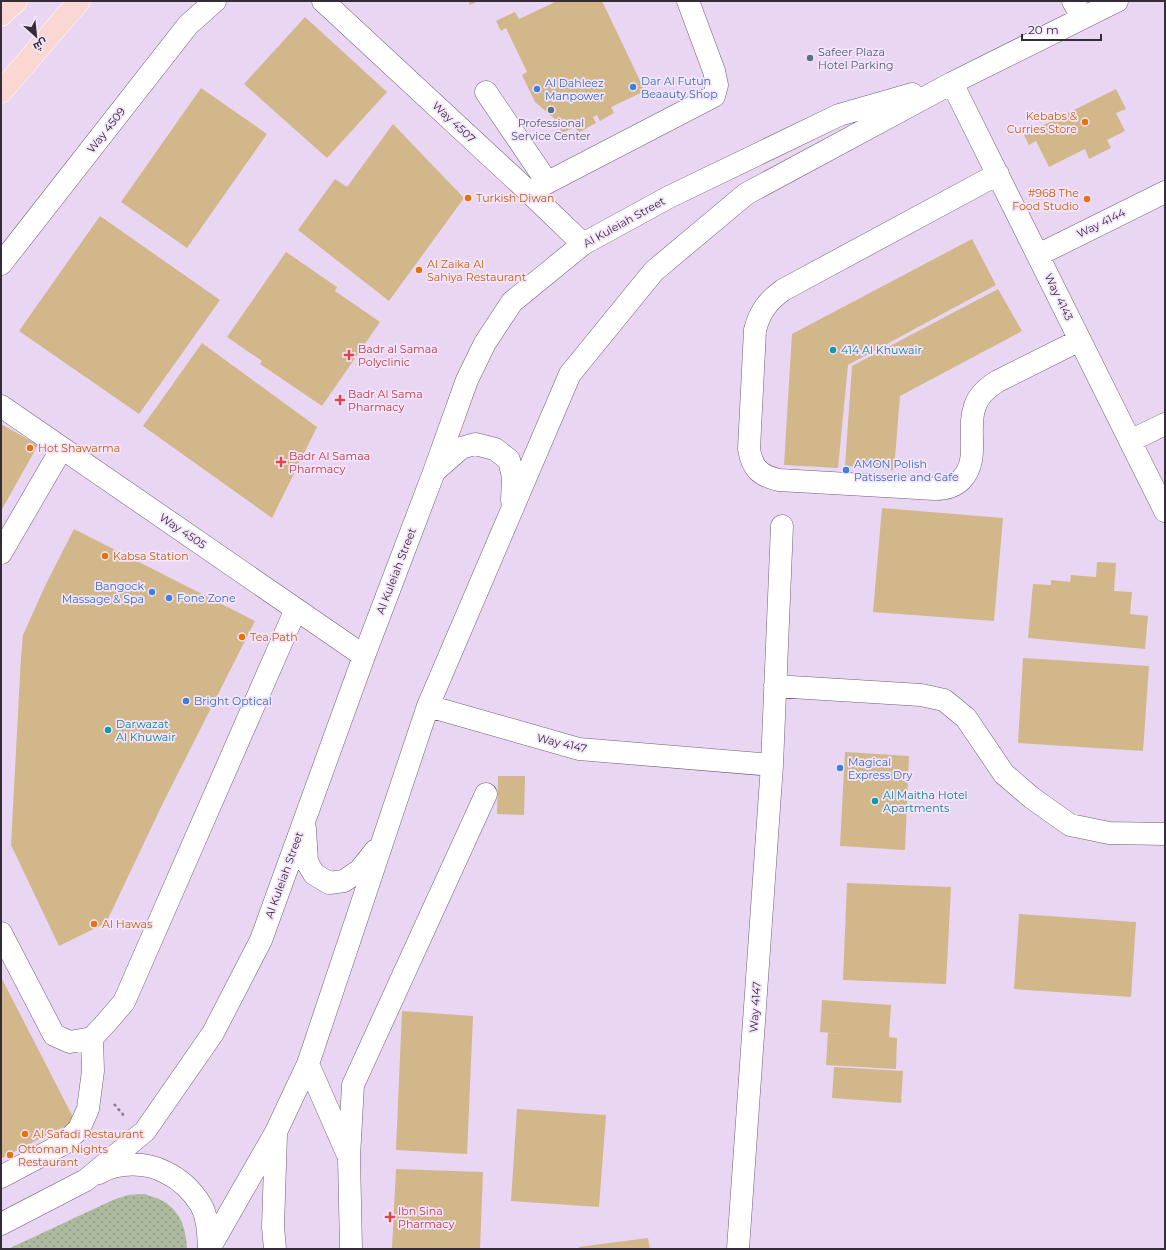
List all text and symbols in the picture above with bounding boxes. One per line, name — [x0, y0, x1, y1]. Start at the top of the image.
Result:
north arrow — [16, 16, 56, 56]
scale bar — [1022, 16, 1101, 42]
text: 20 m — [1028, 22, 1059, 37]
text: ش — [31, 35, 50, 54]
place label: Safeer Plaza Hotel Parking — [818, 45, 894, 72]
marker: Safeer Plaza Hotel Parking — [805, 53, 815, 63]
place label: Dar Al Futun Beaauty Shop — [641, 74, 718, 101]
place label: Al Dahleez Manpower — [545, 76, 604, 103]
marker: Dar Al Futun Beaauty Shop — [628, 82, 638, 92]
marker: Al Dahleez Manpower — [532, 84, 542, 94]
street label: Way 4507 — [430, 99, 478, 145]
street label: Way 4509 — [84, 104, 128, 156]
marker: Professional Service Center — [546, 105, 556, 115]
place label: Kebabs & Curries Store — [1007, 109, 1078, 136]
place label: Professional Service Center — [511, 116, 591, 143]
marker: Kebabs & Curries Store — [1080, 117, 1090, 127]
place label: #968 The Food Studio — [1012, 186, 1079, 213]
place label: Turkish Diwan — [476, 191, 555, 205]
marker: Turkish Diwan — [463, 193, 473, 203]
street label: Al Kuleiah Street — [581, 193, 668, 250]
marker: #968 The Food Studio — [1082, 194, 1092, 204]
street label: Way 4144 — [1074, 205, 1128, 241]
place label: Al Zaika Al Sahiya Restaurant — [427, 257, 527, 284]
marker: Al Zaika Al Sahiya Restaurant — [414, 265, 424, 275]
street label: Way 4143 — [1042, 271, 1076, 323]
place label: Badr al Samaa Polyclinic — [358, 342, 438, 369]
place label: 414 Al Khuwair — [841, 343, 922, 357]
marker: 414 Al Khuwair — [828, 345, 838, 355]
marker: Badr al Samaa Polyclinic — [343, 349, 355, 361]
place label: Badr Al Sama Pharmacy — [348, 387, 423, 414]
marker: Badr Al Sama Pharmacy — [335, 395, 345, 405]
place label: Hot Shawarma — [38, 441, 120, 455]
marker: Hot Shawarma — [25, 443, 35, 453]
place label: Badr Al Samaa Pharmacy — [289, 449, 370, 476]
marker: Badr Al Samaa Pharmacy — [276, 457, 286, 467]
place label: AMON Polish Patisserie and Cafe — [854, 457, 959, 484]
marker: AMON Polish Patisserie and Cafe — [841, 465, 851, 475]
street label: Way 4505 — [157, 510, 209, 552]
street label: Al Kuleiah Street — [373, 525, 419, 616]
place label: Kabsa Station — [113, 549, 189, 563]
marker: Kabsa Station — [100, 551, 110, 561]
place label: Bangock Massage & Spa — [62, 579, 144, 606]
marker: Bangock Massage & Spa — [147, 587, 157, 597]
place label: Fone Zone — [177, 591, 236, 605]
marker: Fone Zone — [164, 593, 174, 603]
place label: Tea Path — [250, 630, 298, 644]
marker: Tea Path — [237, 632, 247, 642]
place label: Bright Optical — [194, 694, 272, 708]
marker: Bright Optical — [181, 696, 191, 706]
place label: Darwazat Al Khuwair — [116, 717, 176, 744]
marker: Darwazat Al Khuwair — [103, 725, 113, 735]
street label: Way 4147 — [536, 730, 588, 756]
place label: Magical Express Dry — [848, 755, 912, 782]
marker: Magical Express Dry — [835, 763, 845, 773]
place label: Al Maitha Hotel Apartments — [883, 788, 968, 815]
marker: Al Maitha Hotel Apartments — [870, 796, 880, 806]
street label: Al Kuleiah Street — [262, 829, 306, 920]
place label: Al Hawas — [102, 917, 153, 931]
marker: Al Hawas — [89, 919, 99, 929]
street label: Way 4147 — [746, 981, 764, 1033]
place label: Al Safadi Restaurant — [33, 1127, 144, 1141]
marker: Al Safadi Restaurant — [20, 1129, 30, 1139]
place label: Ottoman Nights Restaurant — [18, 1142, 109, 1169]
marker: Ottoman Nights Restaurant — [5, 1150, 15, 1160]
place label: Ibn Sina Pharmacy — [398, 1204, 454, 1231]
marker: Ibn Sina Pharmacy — [385, 1212, 395, 1222]

